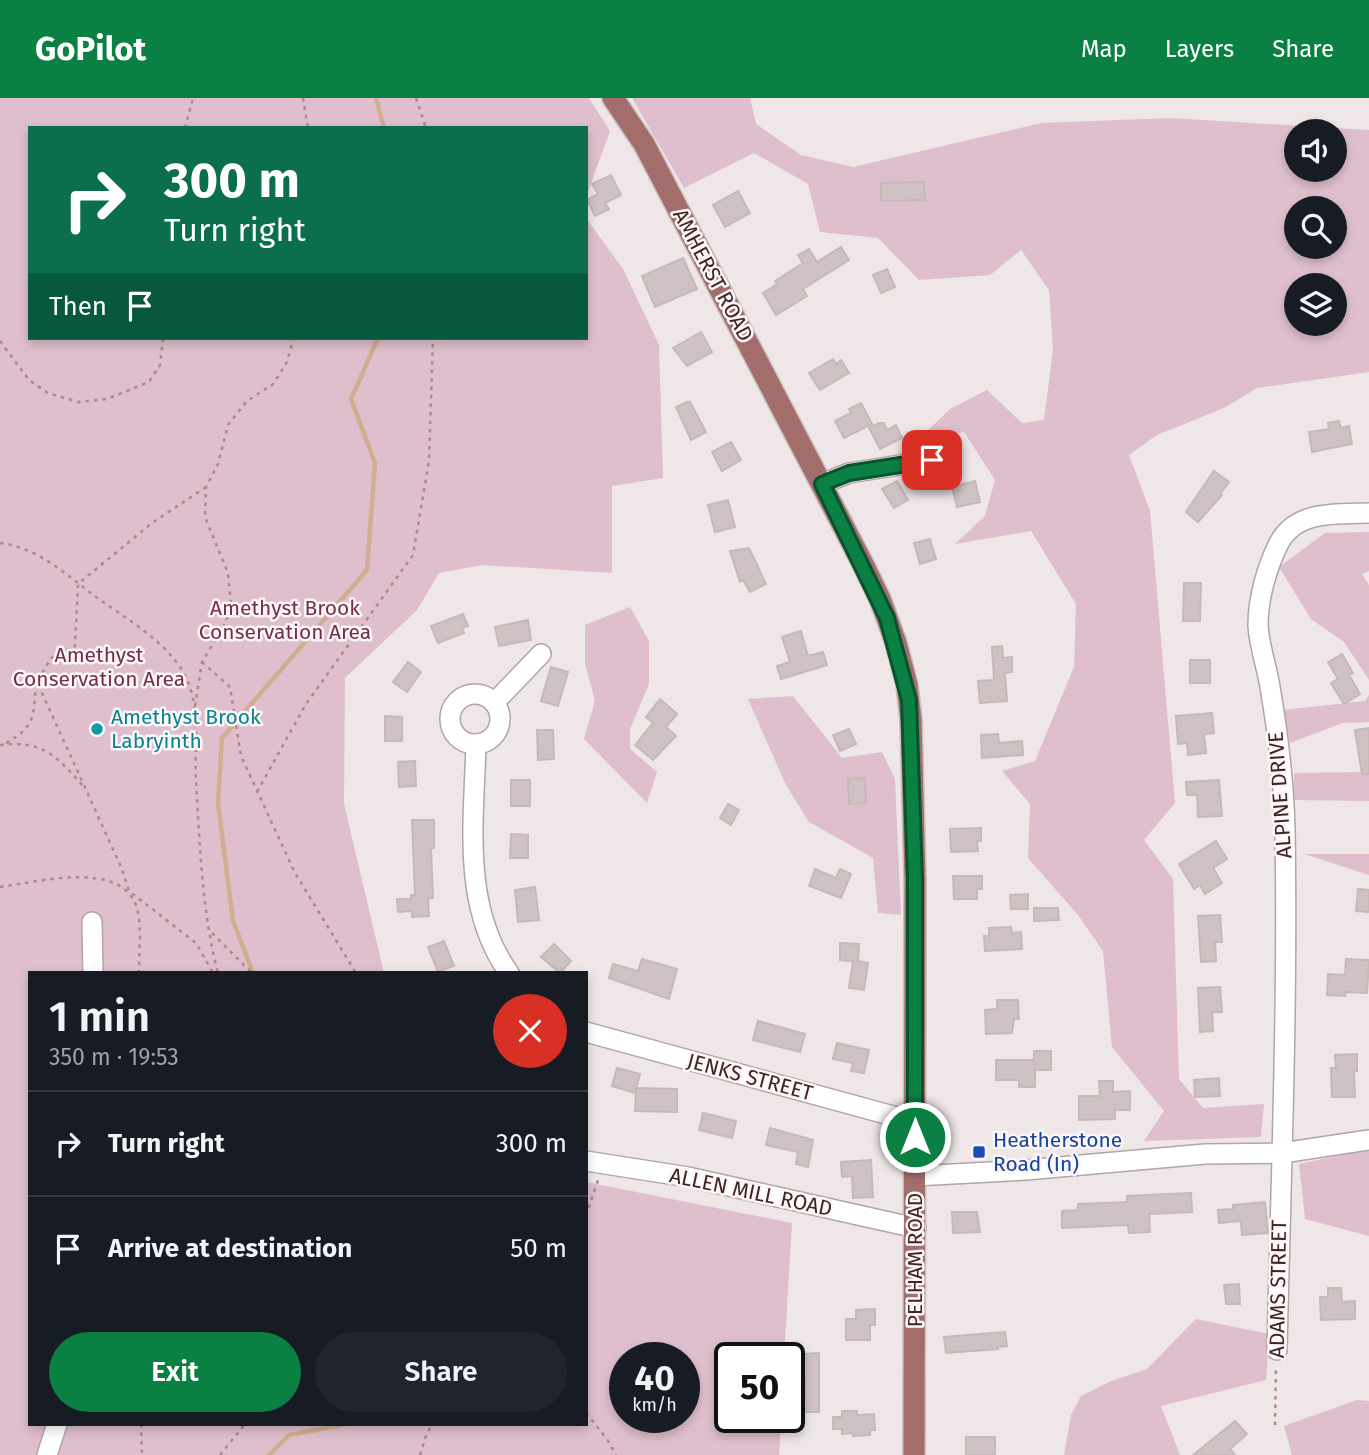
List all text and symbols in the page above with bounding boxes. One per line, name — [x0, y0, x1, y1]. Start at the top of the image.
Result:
text: GoPilot — [35, 29, 146, 69]
text: Map — [1081, 35, 1127, 63]
text: Layers — [1165, 35, 1234, 63]
text: Share — [1272, 35, 1334, 63]
map controls — [1284, 119, 1347, 336]
button: sound — [1284, 119, 1347, 182]
text: 300 m — [164, 151, 300, 210]
icon: right — [49, 154, 140, 245]
button: search — [1284, 196, 1347, 259]
street label: AMHERST ROAD — [667, 204, 759, 346]
text: Turn right — [164, 211, 306, 249]
button: layers — [1284, 273, 1347, 336]
icon: arrive — [121, 287, 159, 325]
text: Then — [49, 291, 107, 322]
pin — [902, 430, 962, 490]
icon: arrive — [913, 441, 951, 479]
park label: Amethyst Brook Conservation Area — [199, 595, 371, 645]
park label: Amethyst Conservation Area — [13, 642, 185, 692]
place label: Amethyst Brook Labryinth — [111, 704, 261, 754]
marker: Amethyst Brook Labryinth — [89, 721, 105, 737]
street label: ALPINE DRIVE — [1263, 731, 1297, 859]
text: 1 min — [49, 992, 150, 1042]
button: close — [493, 994, 567, 1068]
text: 350 m · 19:53 — [49, 1043, 179, 1071]
street label: JENKS STREET — [684, 1048, 816, 1106]
position arrow — [878, 1100, 952, 1174]
icon: right — [49, 1125, 87, 1163]
place label: Heatherstone Road (In) — [993, 1127, 1122, 1177]
text: Turn right — [108, 1128, 225, 1159]
text: 300 m — [496, 1128, 567, 1159]
marker: Heatherstone Road (In) — [971, 1144, 987, 1160]
street label: ALLEN MILL ROAD — [667, 1162, 835, 1222]
street label: PELHAM ROAD — [902, 1193, 928, 1327]
street label: ADAMS STREET — [1264, 1220, 1292, 1358]
icon: arrive — [49, 1230, 87, 1268]
text: Arrive at destination — [108, 1233, 352, 1264]
text: 50 m — [510, 1233, 567, 1264]
button: Exit — [49, 1332, 301, 1412]
button: Share — [315, 1332, 567, 1412]
speed limit sign: 50 — [714, 1342, 805, 1433]
text: 40 — [634, 1357, 675, 1399]
text: km/h — [632, 1394, 677, 1416]

